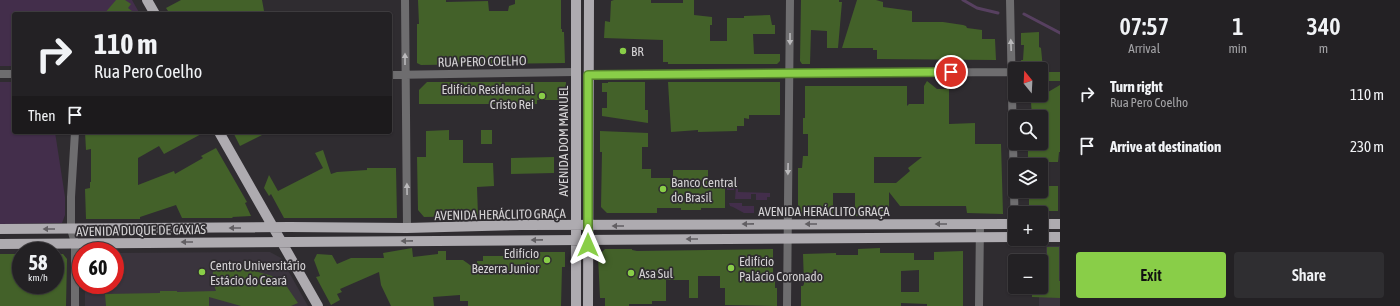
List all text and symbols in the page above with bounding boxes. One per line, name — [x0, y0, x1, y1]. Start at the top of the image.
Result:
text: 07:57 — [1120, 13, 1169, 40]
text: 1 — [1232, 13, 1243, 40]
text: 340 — [1307, 13, 1340, 40]
icon: right — [28, 28, 80, 80]
text: 110 m — [94, 28, 157, 60]
one-way arrow — [787, 33, 793, 46]
one-way arrow — [1008, 38, 1014, 51]
text: Arrival — [1128, 41, 1160, 56]
text: min — [1228, 41, 1247, 56]
text: m — [1319, 41, 1328, 56]
place label: BR — [631, 44, 644, 59]
marker: BR — [618, 46, 628, 56]
one-way arrow — [402, 52, 408, 65]
street label: RUA PERO COELHO — [437, 53, 527, 70]
pin — [934, 55, 968, 89]
text: Rua Pero Coelho — [94, 61, 202, 82]
icon: arrive — [940, 61, 962, 83]
north arrow — [1008, 62, 1048, 102]
map controls — [1008, 62, 1048, 294]
text: Turn right — [1110, 78, 1163, 95]
place label: Edifício Residencial Cristo Rei — [441, 82, 535, 112]
icon: right — [1076, 83, 1098, 105]
street label: AVENIDA DOM MANUEL — [556, 86, 571, 196]
text: 110 m — [1350, 86, 1384, 103]
marker: Edifício Residencial Cristo Rei — [537, 91, 547, 101]
text: Rua Pero Coelho — [1110, 95, 1188, 110]
icon: arrive — [64, 104, 86, 126]
text: Then — [28, 107, 56, 124]
button: search — [1008, 110, 1048, 150]
icon: arrive — [1076, 135, 1098, 157]
text: Arrive at destination — [1110, 138, 1221, 155]
text: 230 m — [1350, 138, 1384, 155]
button: layers — [1008, 158, 1048, 198]
one-way arrow — [785, 163, 791, 176]
place label: Banco Central do Brasil — [671, 175, 738, 205]
one-way arrow — [404, 182, 410, 195]
marker: Banco Central do Brasil — [658, 184, 668, 194]
street label: AVENIDA HERÁCLITO GRAÇA — [758, 204, 890, 219]
street label: AVENIDA HERÁCLITO GRAÇA — [434, 206, 566, 223]
button: + — [1008, 206, 1048, 246]
one-way arrow — [741, 221, 754, 227]
one-way arrow — [804, 221, 817, 227]
one-way arrow — [934, 221, 947, 227]
street label: AVENIDA DUQUE DE CAXIAS — [76, 222, 207, 239]
one-way arrow — [611, 223, 624, 229]
position arrow — [567, 224, 609, 266]
one-way arrow — [228, 225, 241, 231]
one-way arrow — [42, 226, 55, 232]
one-way arrow — [685, 236, 698, 242]
one-way arrow — [530, 237, 543, 243]
one-way arrow — [401, 238, 413, 245]
one-way arrow — [180, 239, 193, 245]
speed limit sign: 60 — [72, 242, 124, 294]
place label: Edifício Bezerra Junior — [472, 246, 539, 276]
text: 58 — [29, 251, 47, 274]
button: Exit — [1076, 252, 1226, 298]
button: Share — [1234, 252, 1384, 298]
place label: Edifício Palácio Coronado — [739, 254, 823, 284]
button: − — [1008, 254, 1048, 294]
marker: Edifício Bezerra Junior — [542, 255, 552, 265]
place label: Centro Universitário Estácio do Ceará — [210, 258, 306, 288]
marker: Edifício Palácio Coronado — [726, 263, 736, 273]
place label: Asa Sul — [639, 266, 674, 281]
marker: Centro Universitário Estácio do Ceará — [197, 267, 207, 277]
marker: Asa Sul — [626, 268, 636, 278]
text: km/h — [28, 272, 48, 283]

